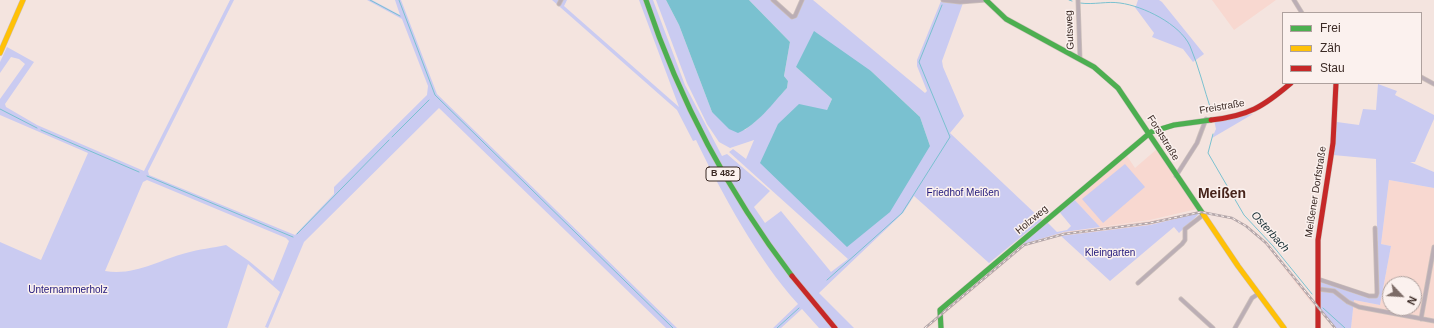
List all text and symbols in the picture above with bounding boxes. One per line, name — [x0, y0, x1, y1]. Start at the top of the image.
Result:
street label: Gutsweg — [1063, 10, 1077, 50]
legend — [1282, 12, 1422, 84]
text: Frei — [1320, 21, 1341, 35]
text: Zäh — [1320, 41, 1341, 55]
text: Stau — [1320, 61, 1345, 75]
street label: Freistraße — [1199, 97, 1245, 117]
street label: Forststraße — [1144, 113, 1182, 163]
street label: Meißener Dorfstraße — [1303, 146, 1329, 238]
road number: B 482 — [706, 167, 740, 181]
district label: Meißen — [1198, 186, 1246, 202]
park label: Friedhof Meißen — [927, 187, 999, 199]
street label: Holzweg — [1013, 203, 1051, 237]
water label: Osterbach — [1248, 209, 1292, 255]
park label: Kleingarten — [1085, 247, 1135, 259]
north arrow — [1382, 276, 1422, 316]
park label: Unternammerholz — [28, 284, 108, 296]
text: N — [1405, 295, 1419, 307]

